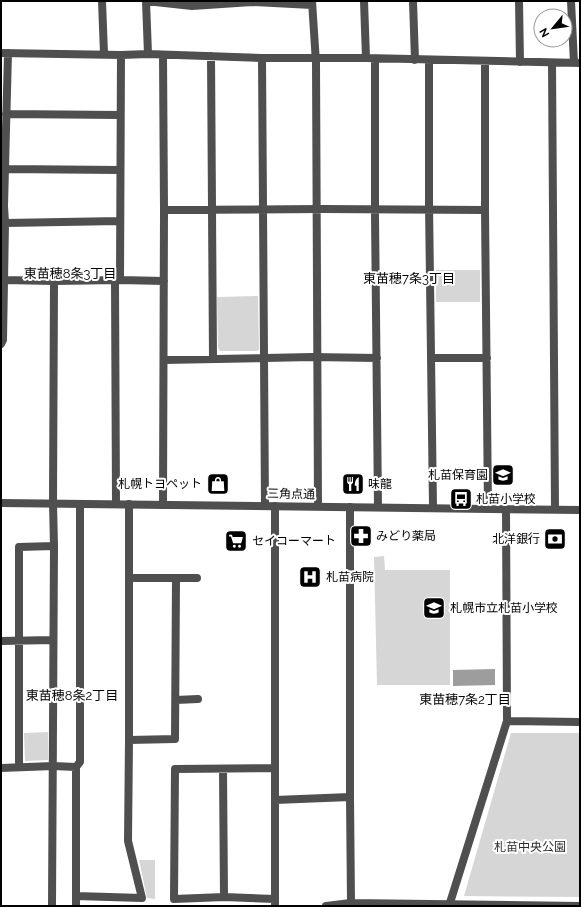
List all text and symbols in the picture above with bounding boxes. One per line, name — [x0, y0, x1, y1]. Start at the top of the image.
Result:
north arrow — [533, 8, 573, 48]
text: N — [537, 26, 552, 39]
district label: 東苗穂8条3丁目 — [24, 266, 116, 281]
district label: 東苗穂7条3丁目 — [363, 271, 455, 286]
school or university icon: 札苗保育園 — [490, 462, 516, 488]
place label: 札苗保育園 — [428, 468, 488, 482]
shop icon: 札幌トヨペット — [205, 471, 231, 497]
restaurant icon: 味龍 — [340, 471, 366, 497]
place label: 札幌トヨペット — [118, 477, 202, 491]
place label: 味龍 — [368, 477, 392, 491]
bus stop icon: 札苗小学校 — [448, 486, 474, 512]
street label: 三角点通 — [267, 487, 315, 501]
place label: 札苗小学校 — [476, 492, 536, 506]
pharmacy icon: みどり薬局 — [348, 523, 374, 549]
bank icon: 北洋銀行 — [542, 526, 568, 552]
supermarket icon: セイコーマート — [223, 528, 249, 554]
place label: みどり薬局 — [376, 529, 436, 543]
place label: 北洋銀行 — [492, 532, 540, 546]
place label: セイコーマート — [252, 534, 336, 548]
hospital icon: 札苗病院 — [297, 564, 323, 590]
place label: 札苗病院 — [326, 570, 374, 584]
school or university icon: 札幌市立札苗小学校 — [421, 595, 447, 621]
place label: 札幌市立札苗小学校 — [450, 601, 558, 615]
district label: 東苗穂8条2丁目 — [26, 688, 118, 703]
district label: 東苗穂7条2丁目 — [419, 692, 511, 707]
park label: 札苗中央公園 — [494, 840, 566, 854]

